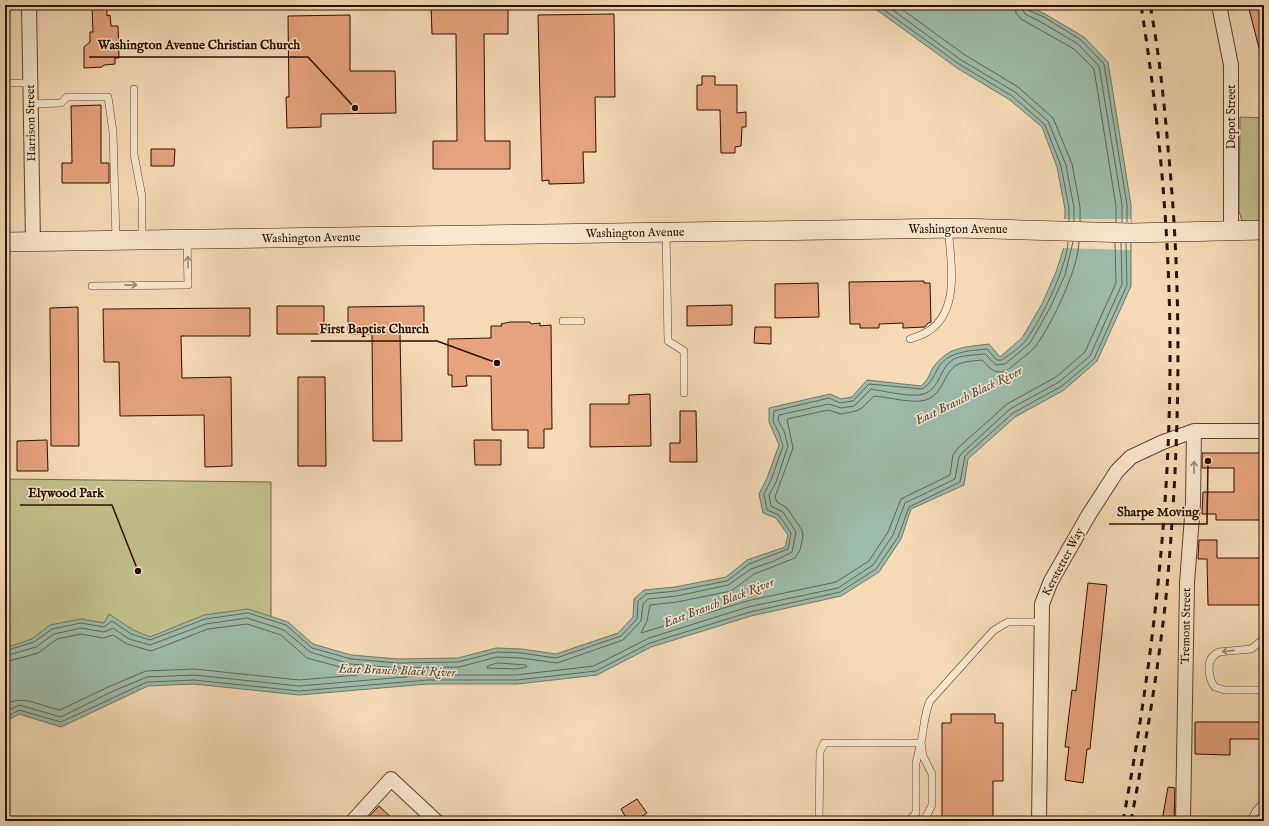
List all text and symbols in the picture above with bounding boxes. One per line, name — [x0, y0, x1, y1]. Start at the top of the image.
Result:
callout: Washington Avenue Christian Church — [89, 32, 308, 57]
text: Washington Avenue Christian Church — [97, 37, 301, 54]
street label: Harrison Street — [23, 84, 39, 162]
street label: Depot Street — [1224, 85, 1240, 149]
street label: Washington Avenue — [909, 222, 1008, 237]
street label: Washington Avenue — [585, 225, 685, 241]
street label: Washington Avenue — [261, 230, 361, 246]
one-way arrow — [184, 256, 192, 269]
one-way arrow — [124, 281, 137, 289]
callout: First Baptist Church — [311, 316, 437, 341]
text: First Baptist Church — [319, 321, 430, 338]
water label: East Branch Black River — [912, 362, 1026, 430]
one-way arrow — [1190, 461, 1198, 474]
callout: Elywood Park — [20, 480, 112, 505]
text: Elywood Park — [28, 485, 105, 502]
callout: Sharpe Moving — [1109, 499, 1207, 524]
text: Sharpe Moving — [1117, 504, 1200, 521]
street label: Kerstetter Way — [1039, 525, 1087, 599]
water label: East Branch Black River — [660, 574, 777, 632]
street label: Tremont Street — [1178, 588, 1194, 664]
one-way arrow — [1222, 647, 1235, 654]
water label: East Branch Black River — [337, 660, 456, 682]

